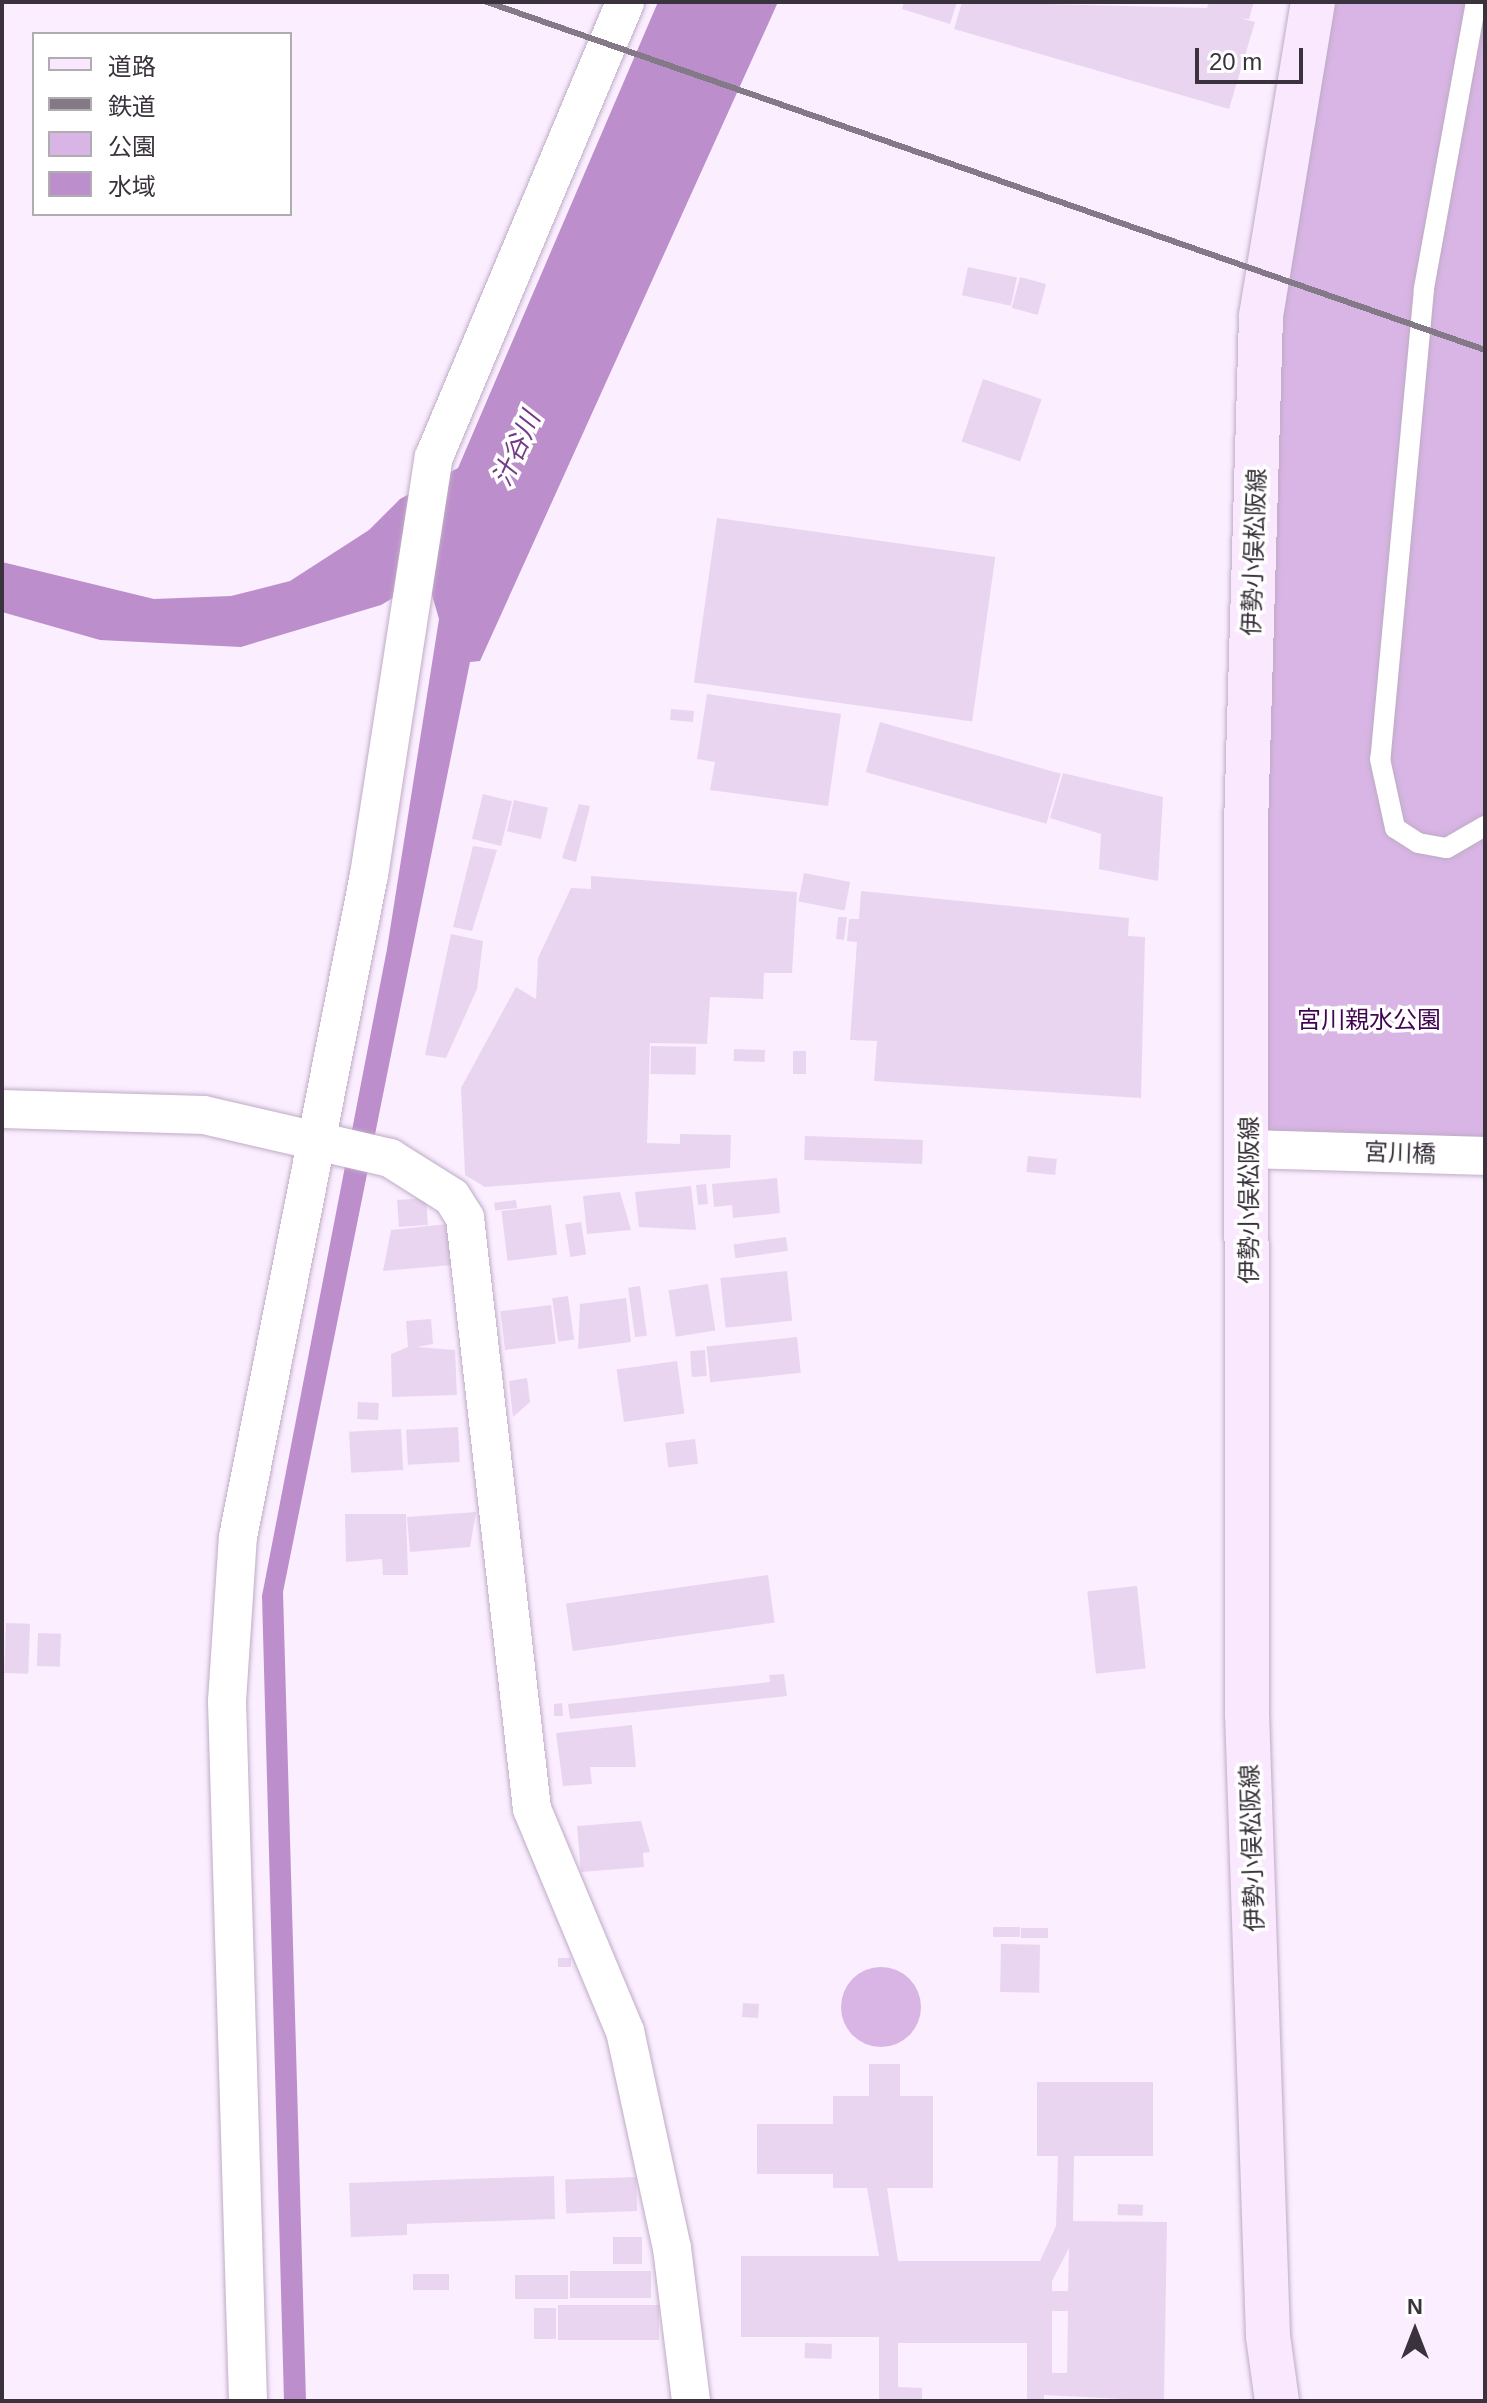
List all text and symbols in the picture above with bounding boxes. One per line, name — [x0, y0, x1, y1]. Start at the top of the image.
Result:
legend — [32, 32, 292, 216]
scale bar — [1199, 32, 1307, 82]
text: 20 m — [1209, 48, 1262, 75]
text: 道路 — [108, 53, 156, 80]
text: 鉄道 — [108, 93, 156, 120]
text: 公園 — [108, 133, 156, 160]
text: 水域 — [108, 173, 156, 200]
water label: 汁谷川 — [487, 407, 547, 491]
street label: 伊勢小俣松阪線 — [1237, 468, 1271, 636]
park label: 宮川親水公園 — [1297, 1006, 1441, 1034]
street label: 伊勢小俣松阪線 — [1235, 1116, 1263, 1284]
street label: 宮川橋 — [1364, 1137, 1436, 1169]
street label: 伊勢小俣松阪線 — [1235, 1764, 1269, 1932]
north arrow — [1375, 2291, 1455, 2371]
text: N — [1407, 2294, 1423, 2319]

